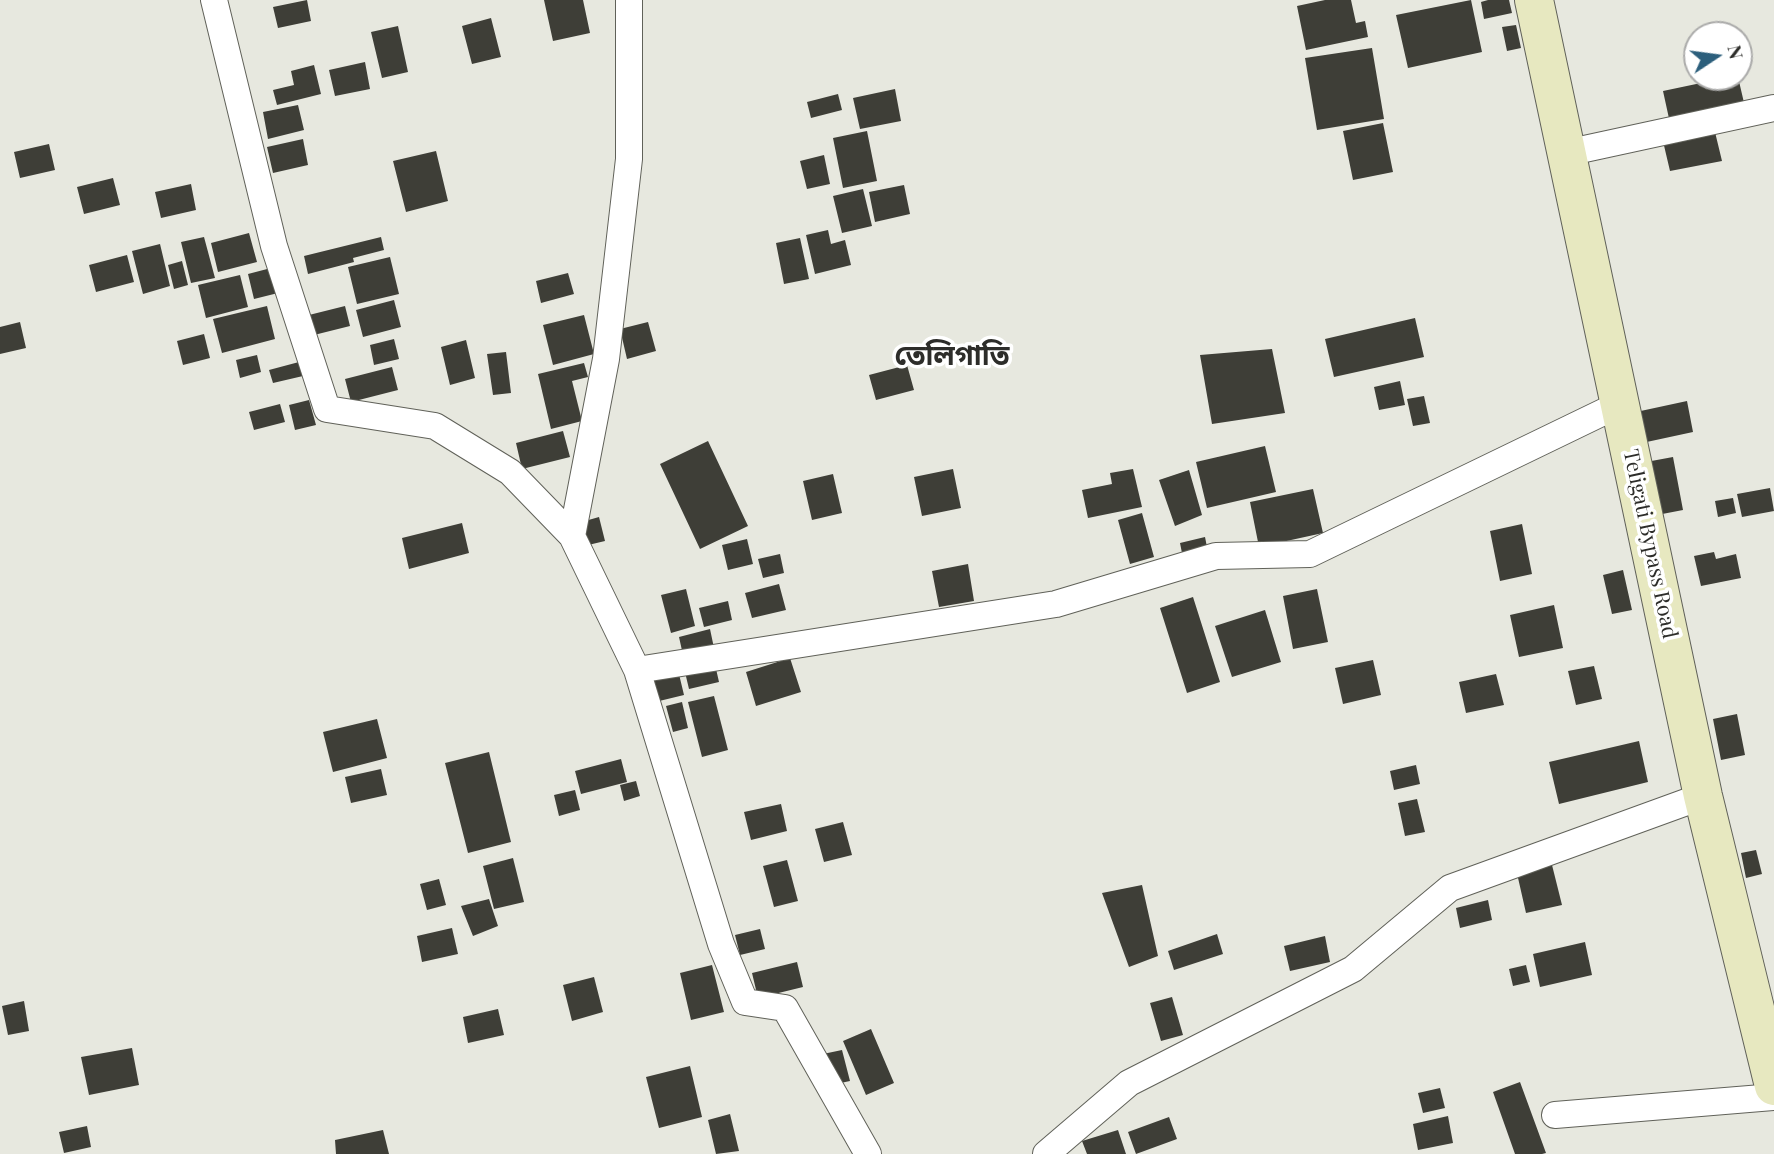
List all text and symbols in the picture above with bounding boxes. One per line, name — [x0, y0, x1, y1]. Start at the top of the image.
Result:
north arrow — [1683, 21, 1753, 91]
text: N — [1722, 42, 1751, 61]
district label: তেলিগাতি — [895, 339, 1009, 373]
street label: Teligati Bypass Road — [1618, 447, 1682, 641]

